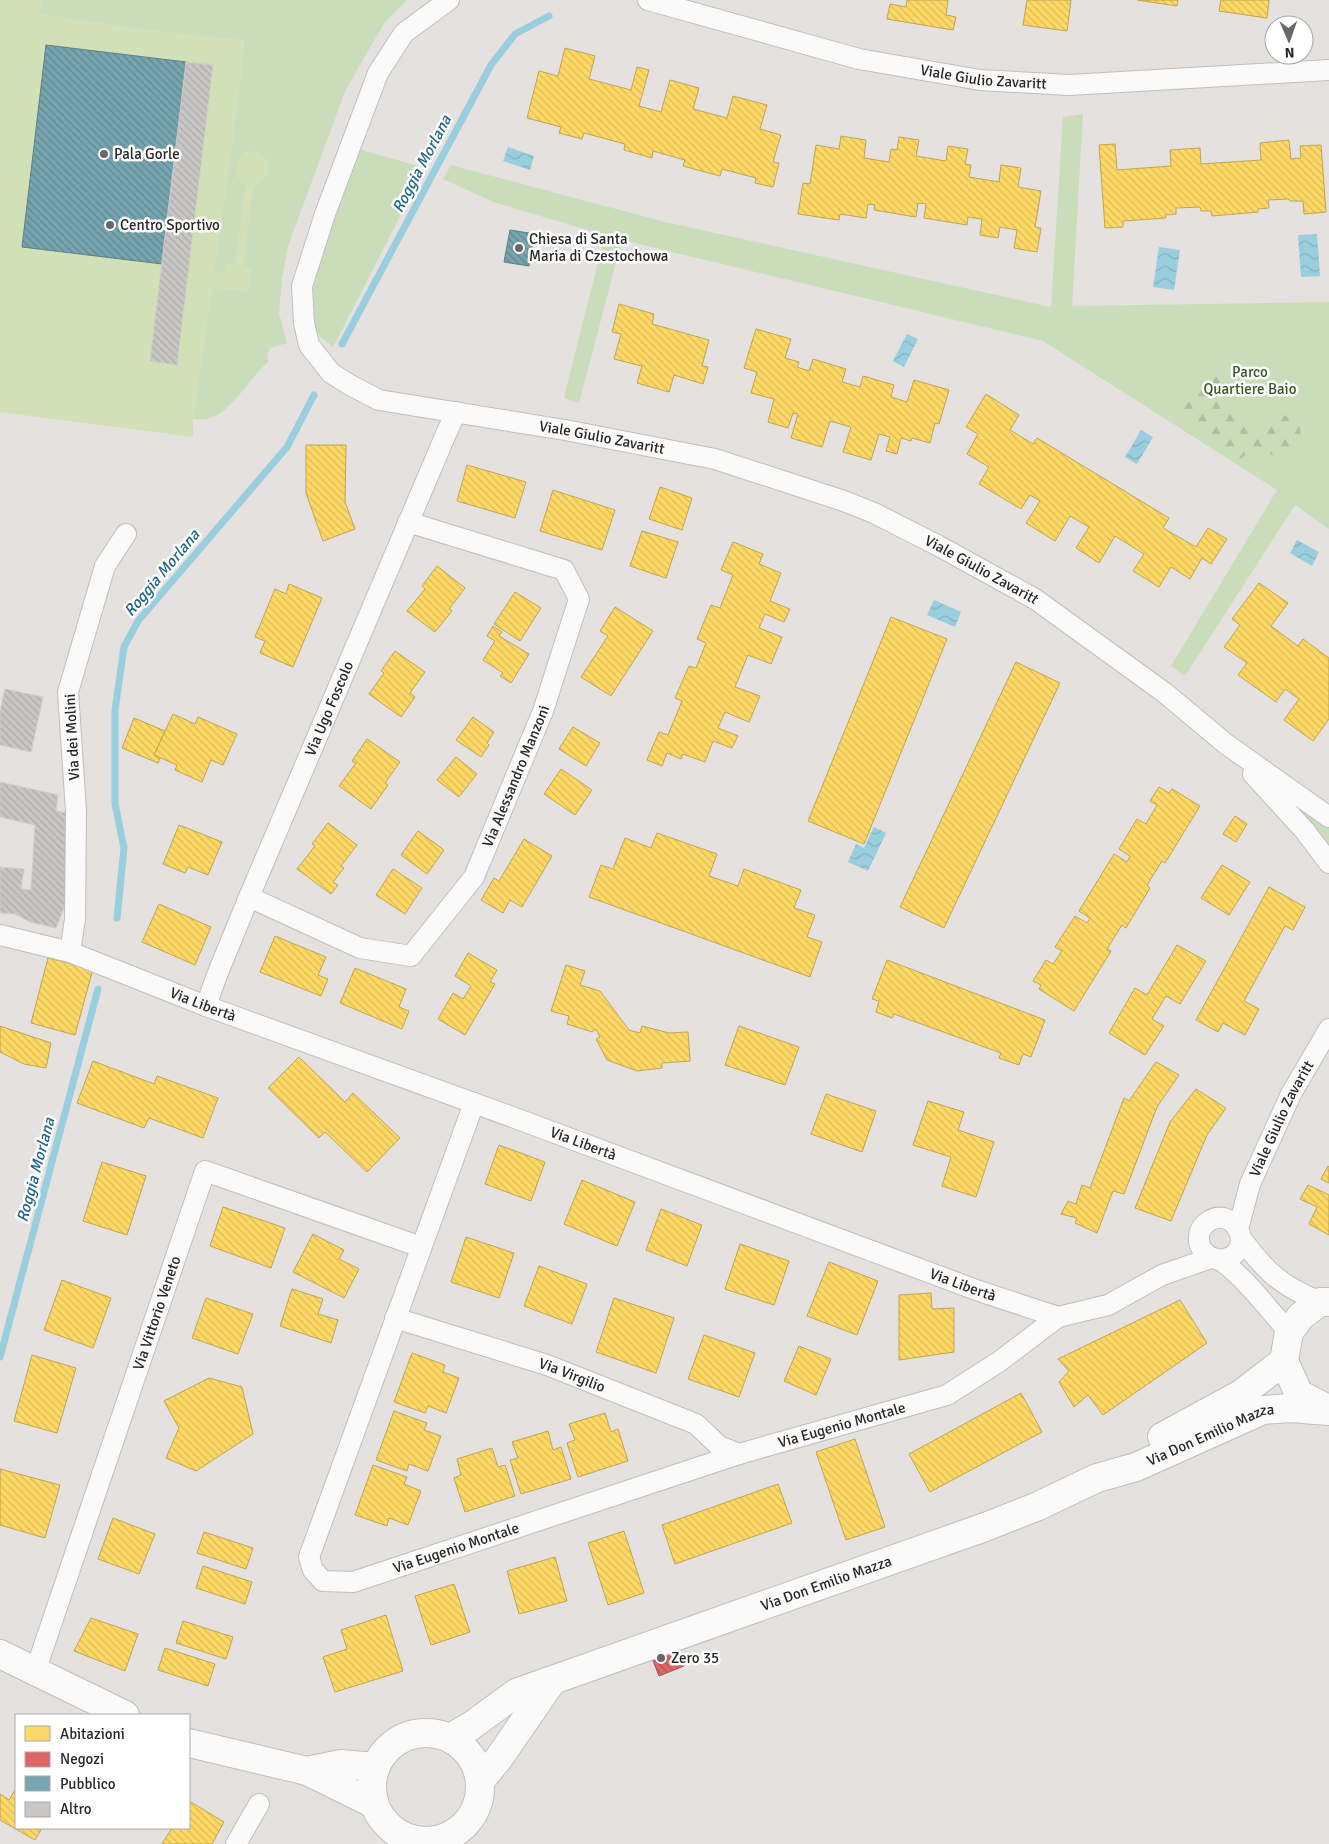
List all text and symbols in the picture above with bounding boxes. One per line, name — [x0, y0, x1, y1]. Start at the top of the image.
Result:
north arrow — [1264, 15, 1314, 65]
text: N — [1284, 44, 1295, 61]
street label: Viale Giulio Zavaritt — [919, 61, 1047, 93]
water label: Roggia Morlana — [388, 111, 456, 216]
place label: Pala Gorle — [114, 145, 180, 163]
marker: Pala Gorle — [98, 148, 110, 160]
place label: Centro Sportivo — [120, 216, 220, 234]
marker: Centro Sportivo — [104, 219, 116, 231]
place label: Chiesa di Santa Maria di Czestochowa — [529, 230, 668, 265]
marker: Chiesa di Santa Maria di Czestochowa — [513, 242, 525, 254]
park label: Parco Quartiere Baio — [1204, 363, 1297, 398]
street label: Viale Giulio Zavaritt — [538, 417, 666, 458]
water label: Roggia Morlana — [120, 525, 205, 621]
street label: Viale Giulio Zavaritt — [922, 531, 1043, 608]
street label: Via Ugo Foscolo — [301, 658, 357, 759]
street label: Via dei Molini — [61, 693, 83, 781]
street label: Via Alessandro Manzoni — [478, 703, 553, 850]
street label: Via Libertà — [167, 984, 239, 1025]
street label: Viale Giulio Zavaritt — [1245, 1057, 1318, 1180]
water label: Roggia Morlana — [12, 1115, 60, 1224]
street label: Via Libertà — [548, 1123, 619, 1164]
street label: Via Vittorio Veneto — [129, 1253, 185, 1373]
street label: Via Libertà — [927, 1264, 998, 1305]
street label: Via Virgilio — [537, 1354, 608, 1396]
street label: Via Eugenio Montale — [776, 1398, 908, 1451]
street label: Via Don Emilio Mazza — [1144, 1400, 1275, 1470]
street label: Via Eugenio Montale — [391, 1519, 521, 1577]
street label: Via Don Emilio Mazza — [758, 1552, 894, 1615]
place label: Zero 35 — [671, 1649, 719, 1667]
marker: Zero 35 — [655, 1652, 667, 1664]
legend — [15, 1714, 190, 1829]
text: Abitazioni — [60, 1725, 125, 1743]
text: Negozi — [60, 1750, 104, 1768]
text: Pubblico — [60, 1775, 116, 1793]
text: Altro — [60, 1800, 92, 1818]

